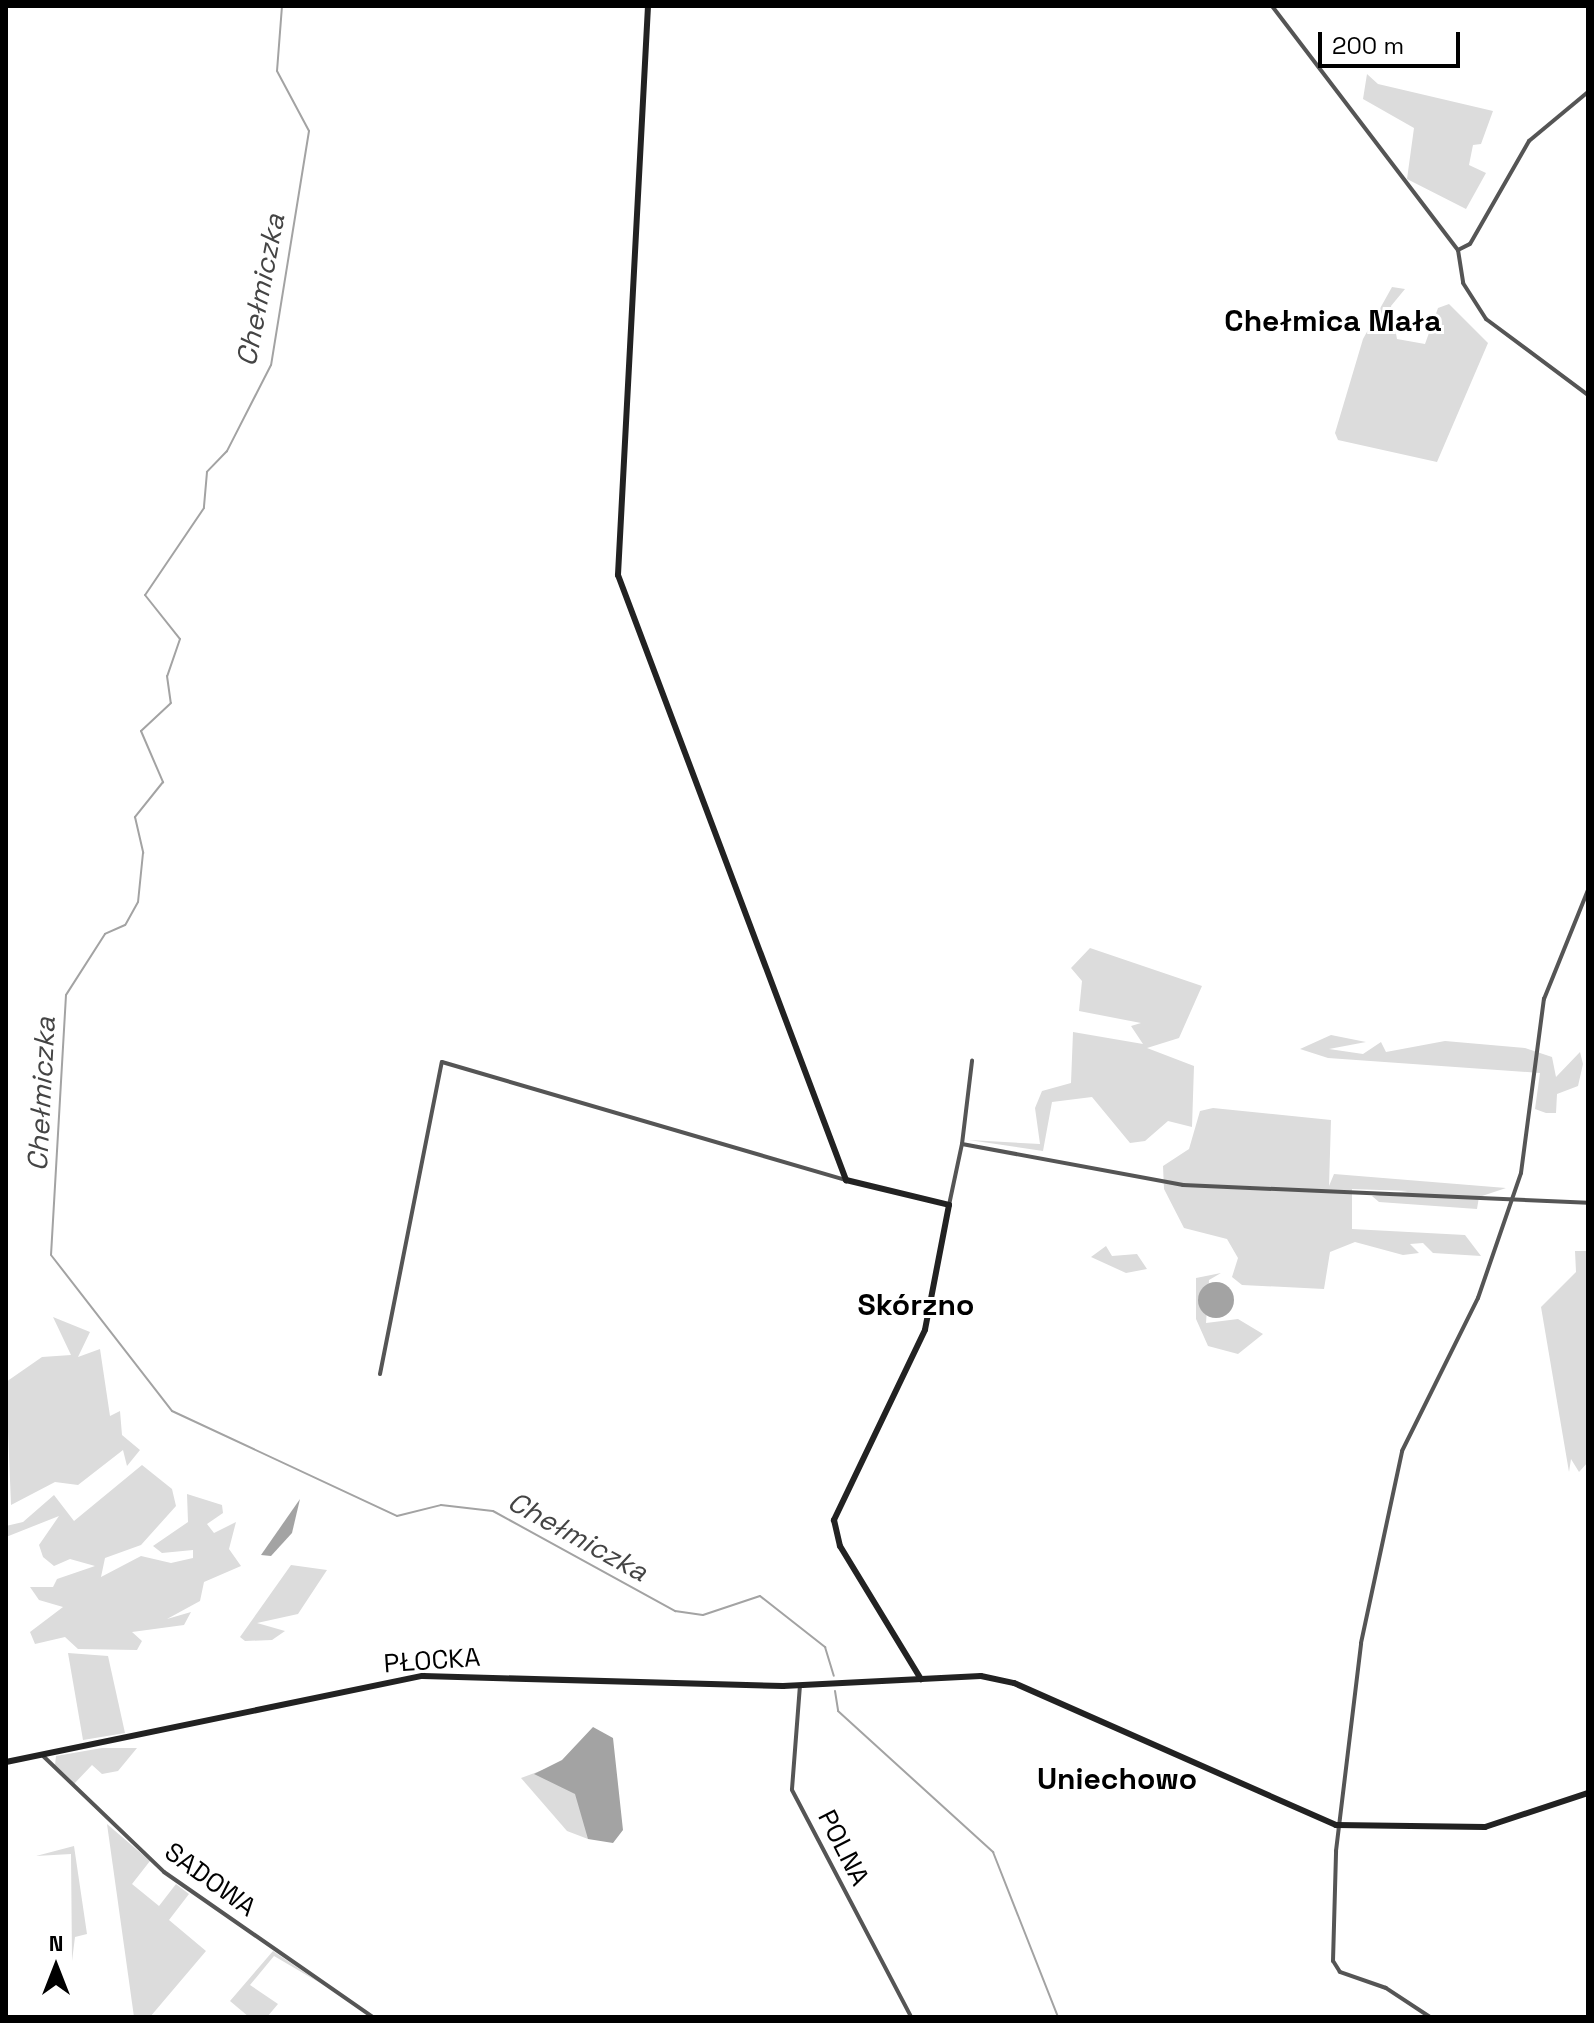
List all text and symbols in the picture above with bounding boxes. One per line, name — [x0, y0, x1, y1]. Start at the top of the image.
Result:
scale bar — [1322, 16, 1464, 66]
text: 200 m — [1332, 30, 1404, 61]
water label: Chełmiczka — [229, 211, 291, 369]
district label: Chełmica Mała — [1224, 303, 1442, 339]
water label: Chełmiczka — [20, 1016, 62, 1172]
district label: Skórzno — [858, 1287, 974, 1323]
water label: Chełmiczka — [502, 1484, 654, 1588]
street label: PŁOCKA — [383, 1642, 481, 1680]
district label: Uniechowo — [1037, 1761, 1197, 1797]
street label: POLNA — [811, 1805, 875, 1891]
street label: SADOWA — [158, 1836, 262, 1924]
north arrow — [16, 1927, 96, 2007]
text: N — [49, 1929, 63, 1957]

